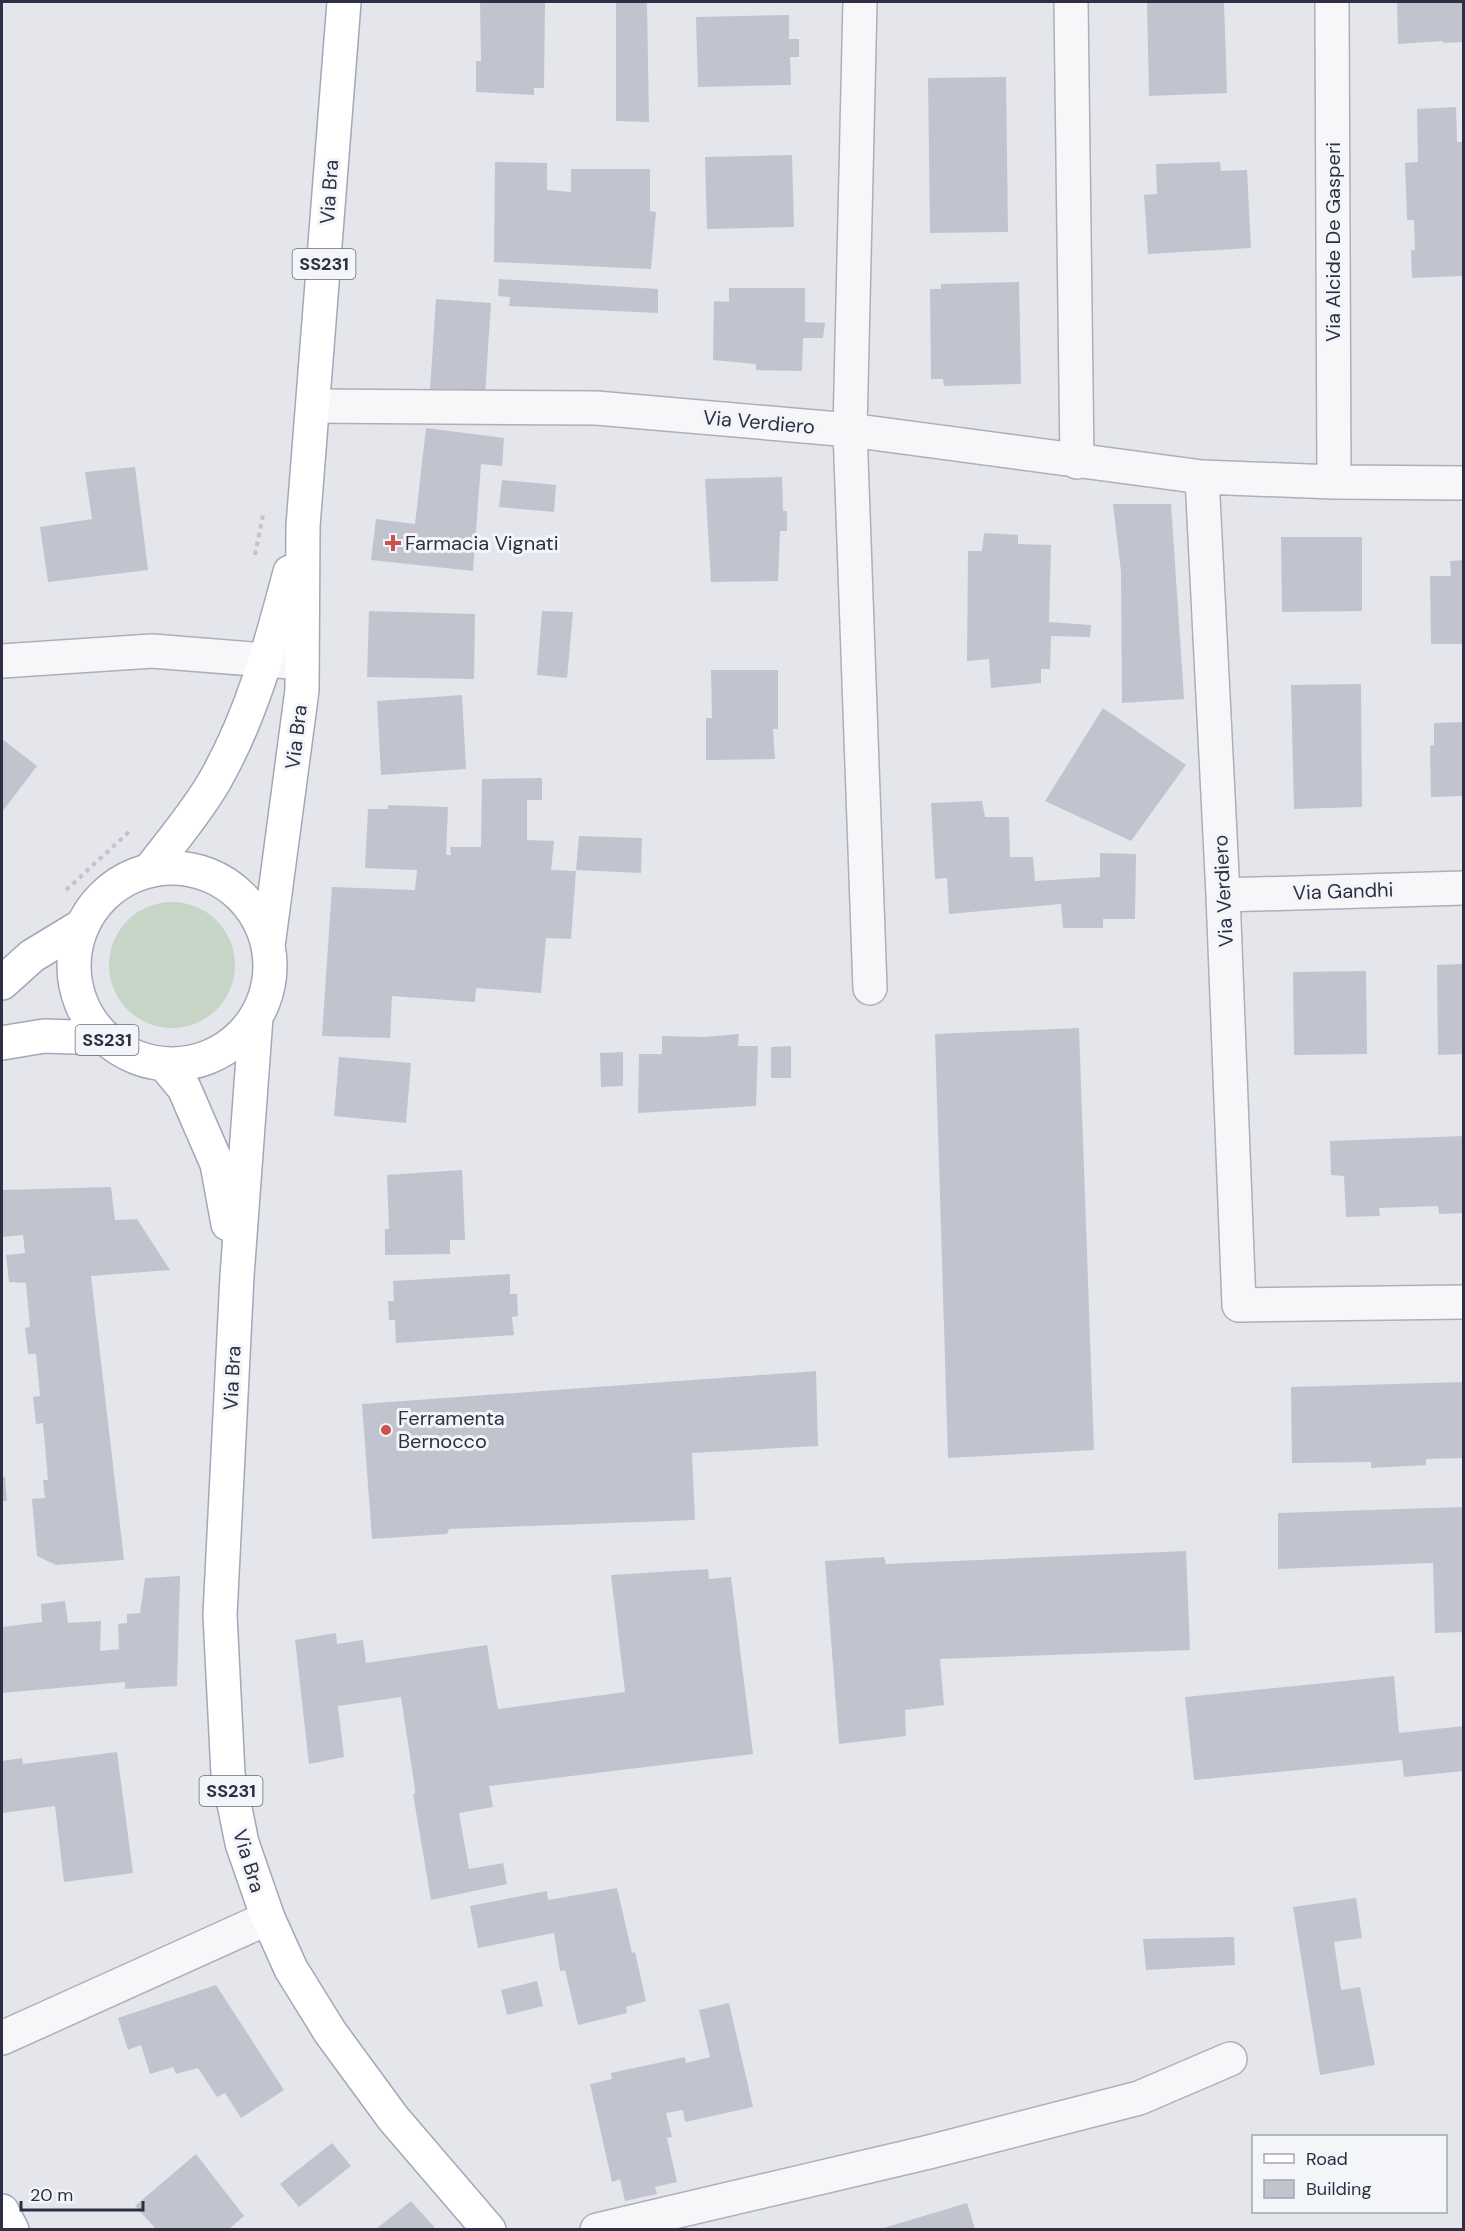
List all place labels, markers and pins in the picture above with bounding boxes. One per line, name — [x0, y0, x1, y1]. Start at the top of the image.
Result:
place label: Farmacia Vignati — [405, 530, 559, 556]
marker: Farmacia Vignati — [386, 536, 400, 550]
place label: Ferramenta Bernocco — [398, 1405, 505, 1454]
marker: Ferramenta Bernocco — [379, 1423, 393, 1437]

